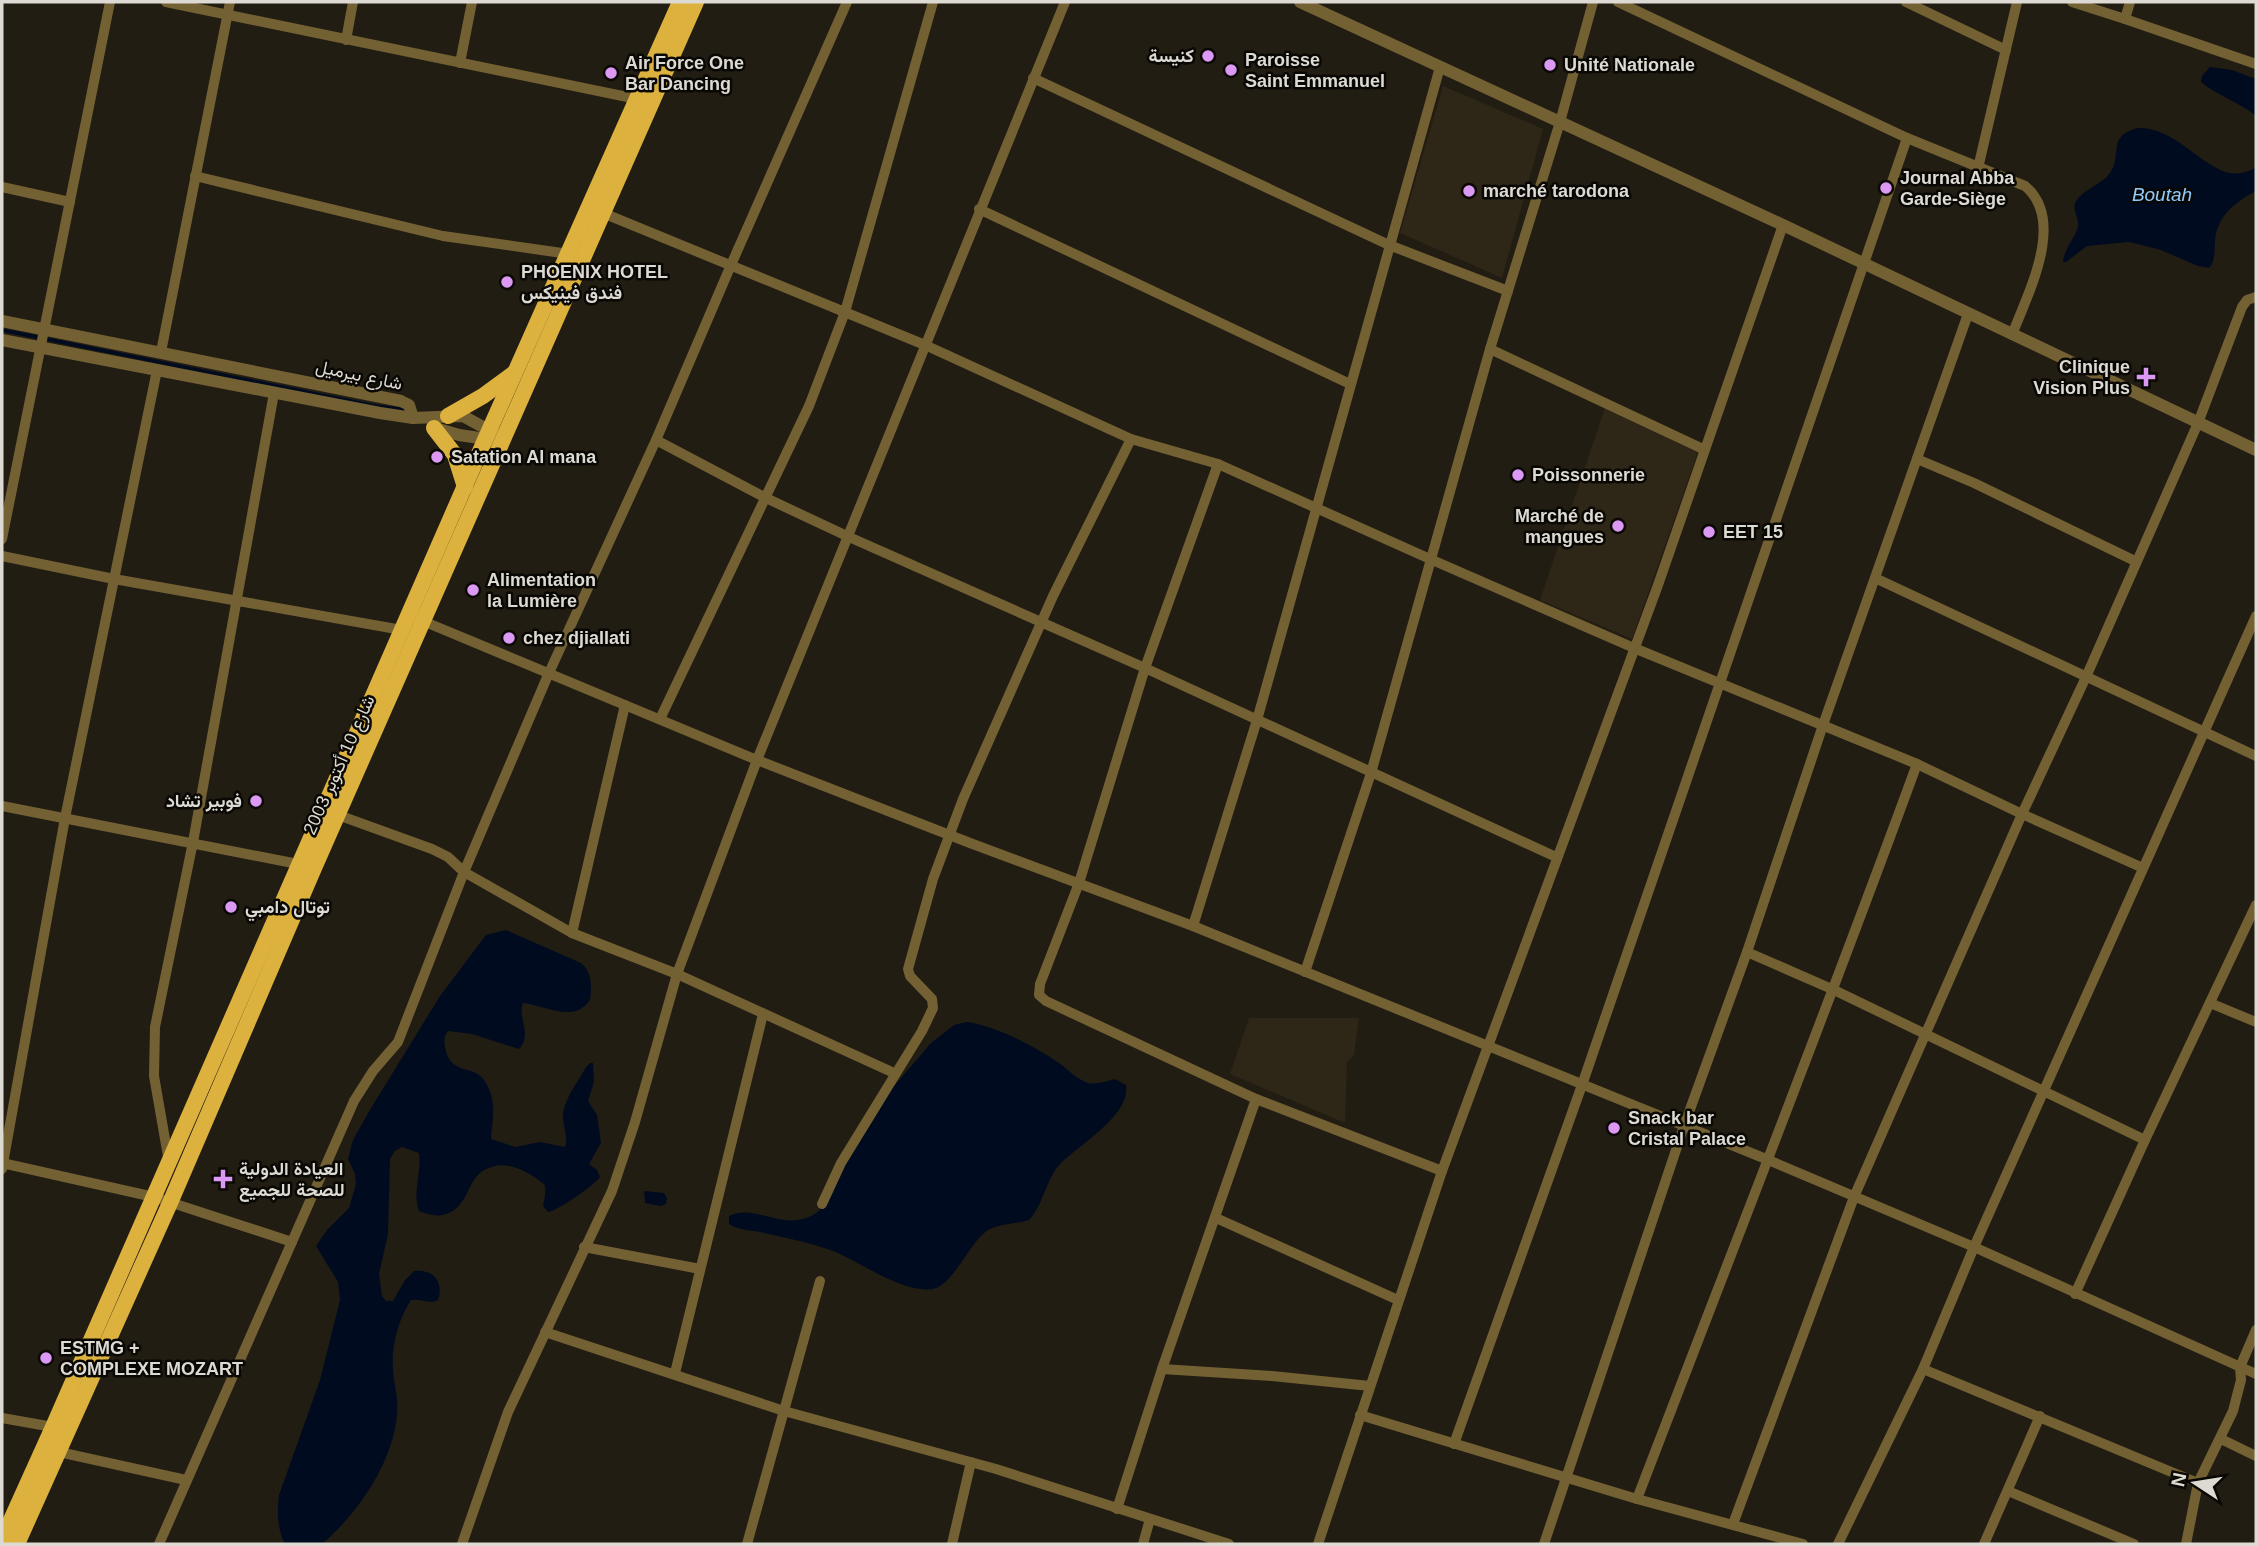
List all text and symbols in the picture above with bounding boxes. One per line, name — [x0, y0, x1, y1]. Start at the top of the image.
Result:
place label: كنيسة — [1148, 46, 1194, 67]
marker: كنيسة — [1200, 48, 1216, 64]
place label: Paroisse Saint Emmanuel — [1245, 50, 1385, 91]
place label: Air Force One Bar Dancing — [625, 53, 744, 94]
place label: Unité Nationale — [1564, 55, 1695, 75]
marker: Unité Nationale — [1542, 57, 1558, 73]
marker: Paroisse Saint Emmanuel — [1223, 62, 1239, 78]
marker: Air Force One Bar Dancing — [603, 65, 619, 81]
place label: Journal Abba Garde-Siège — [1900, 168, 2015, 209]
marker: Journal Abba Garde-Siège — [1878, 180, 1894, 196]
place label: marché tarodona — [1483, 181, 1630, 201]
marker: marché tarodona — [1461, 183, 1477, 199]
water label: Boutah — [2132, 184, 2192, 205]
place label: PHOENIX HOTEL فندق فينيكس — [521, 262, 668, 304]
marker: PHOENIX HOTEL فندق فينيكس — [499, 274, 515, 290]
street label: شارع بيرميل — [313, 356, 404, 396]
place label: Clinique Vision Plus — [2033, 357, 2130, 398]
marker: Clinique Vision Plus — [2136, 367, 2156, 387]
place label: Satation Al mana — [451, 447, 597, 467]
marker: Satation Al mana — [429, 449, 445, 465]
place label: Poissonnerie — [1532, 465, 1645, 485]
marker: Poissonnerie — [1510, 467, 1526, 483]
place label: Marché de mangues — [1515, 506, 1604, 547]
marker: Marché de mangues — [1610, 518, 1626, 534]
place label: EET 15 — [1723, 522, 1783, 542]
marker: EET 15 — [1701, 524, 1717, 540]
place label: Alimentation la Lumière — [487, 570, 596, 611]
marker: Alimentation la Lumière — [465, 582, 481, 598]
place label: chez djiallati — [523, 628, 630, 648]
marker: chez djiallati — [501, 630, 517, 646]
street label: شارع 10 أكتوبر 2003 — [299, 692, 381, 838]
place label: فوبير تشاد — [166, 791, 242, 812]
marker: فوبير تشاد — [248, 793, 264, 809]
place label: توتال دامبي — [245, 897, 330, 922]
marker: توتال دامبي — [223, 899, 239, 915]
place label: Snack bar Cristal Palace — [1628, 1108, 1746, 1149]
marker: Snack bar Cristal Palace — [1606, 1120, 1622, 1136]
place label: العيادة الدولية للصحة للجميع — [239, 1159, 345, 1202]
marker: العيادة الدولية للصحة للجميع — [213, 1169, 233, 1189]
place label: ESTMG + COMPLEXE MOZART — [60, 1338, 243, 1379]
marker: ESTMG + COMPLEXE MOZART — [38, 1350, 54, 1366]
north arrow — [2160, 1448, 2230, 1518]
text: N — [2167, 1471, 2191, 1488]

